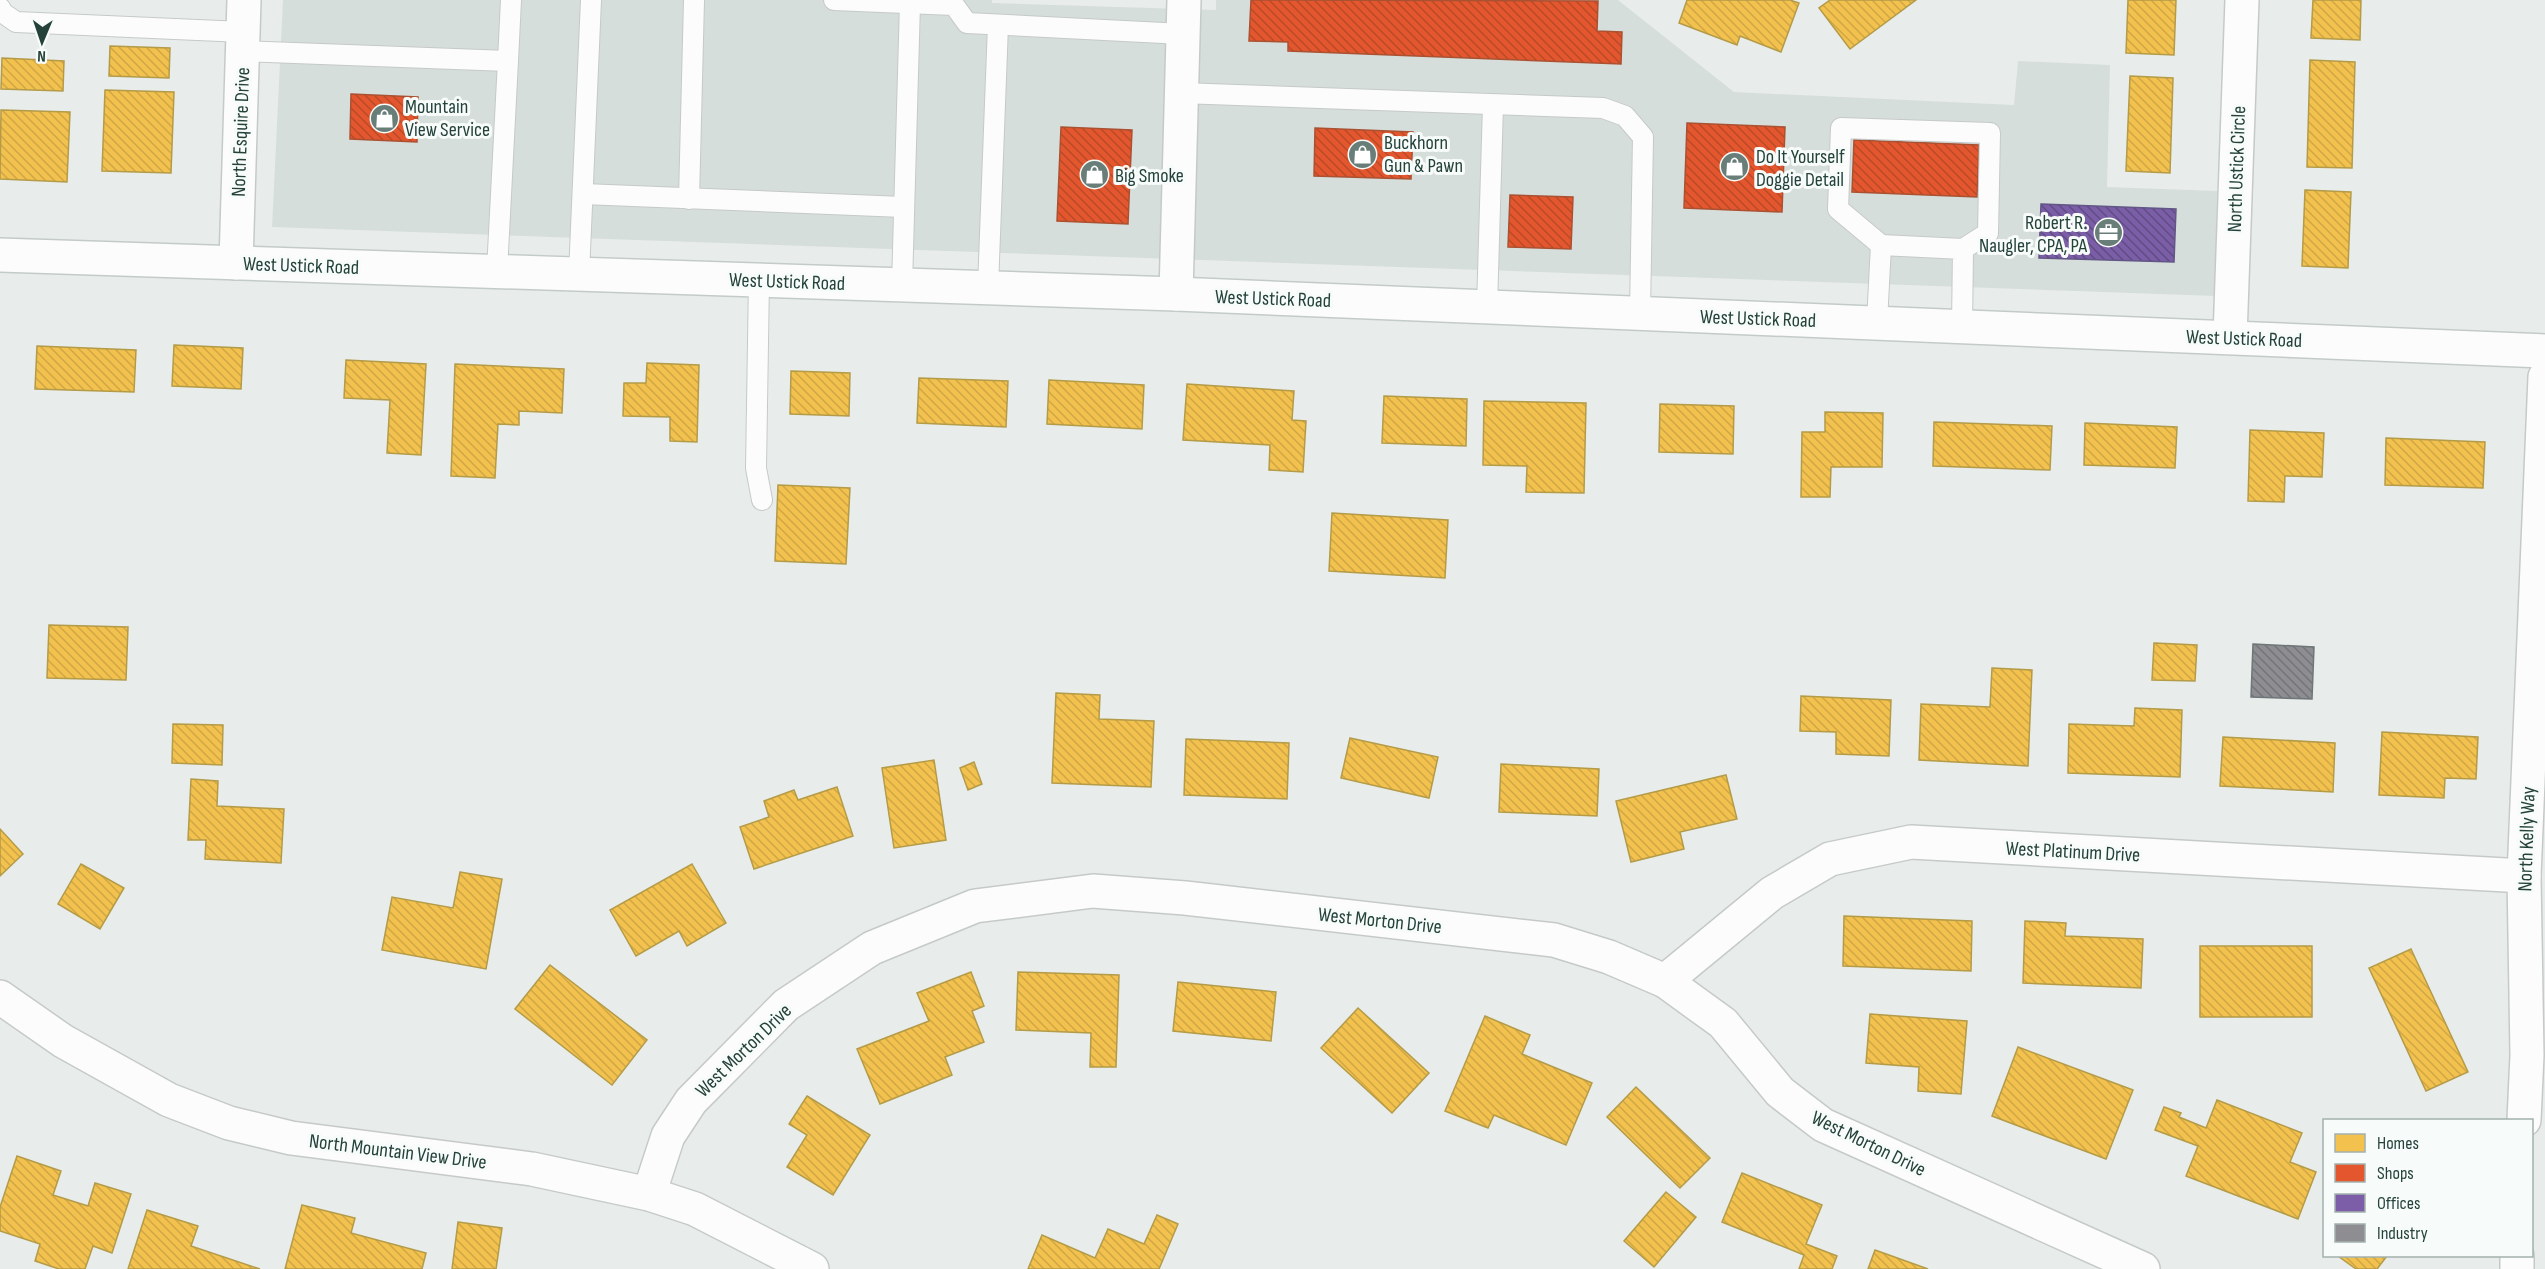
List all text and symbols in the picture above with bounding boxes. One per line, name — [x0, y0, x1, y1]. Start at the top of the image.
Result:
north arrow — [12, 12, 72, 72]
text: N — [37, 46, 46, 65]
street label: North Esquire Drive — [227, 67, 255, 197]
place label: Mountain View Service — [405, 95, 490, 142]
shop icon: Mountain View Service — [368, 102, 400, 134]
street label: North Ustick Circle — [2223, 105, 2251, 233]
place label: Buckhorn Gun & Pawn — [1384, 131, 1463, 178]
shop icon: Buckhorn Gun & Pawn — [1347, 138, 1379, 170]
place label: Do It Yourself Doggie Detail — [1756, 145, 1845, 192]
shop icon: Do It Yourself Doggie Detail — [1719, 151, 1751, 183]
shop icon: Big Smoke — [1078, 159, 1110, 191]
place label: Big Smoke — [1115, 164, 1184, 188]
place label: Robert R. Naugler, CPA, PA — [1979, 211, 2087, 258]
office icon: Robert R. Naugler, CPA, PA — [2092, 217, 2124, 249]
street label: West Ustick Road — [242, 252, 359, 280]
street label: West Ustick Road — [728, 268, 845, 296]
street label: West Ustick Road — [1214, 285, 1331, 313]
street label: West Ustick Road — [1699, 305, 1816, 333]
street label: West Ustick Road — [2185, 325, 2302, 353]
street label: North Kelly Way — [2513, 786, 2541, 892]
street label: West Platinum Drive — [2005, 836, 2141, 868]
street label: West Morton Drive — [1317, 903, 1443, 939]
street label: West Morton Drive — [691, 999, 797, 1103]
street label: West Morton Drive — [1807, 1106, 1930, 1182]
legend — [2323, 1119, 2533, 1257]
street label: North Mountain View Drive — [308, 1129, 488, 1175]
text: Homes — [2377, 1133, 2419, 1154]
text: Shops — [2377, 1163, 2414, 1184]
text: Offices — [2377, 1193, 2420, 1214]
text: Industry — [2377, 1223, 2428, 1244]

